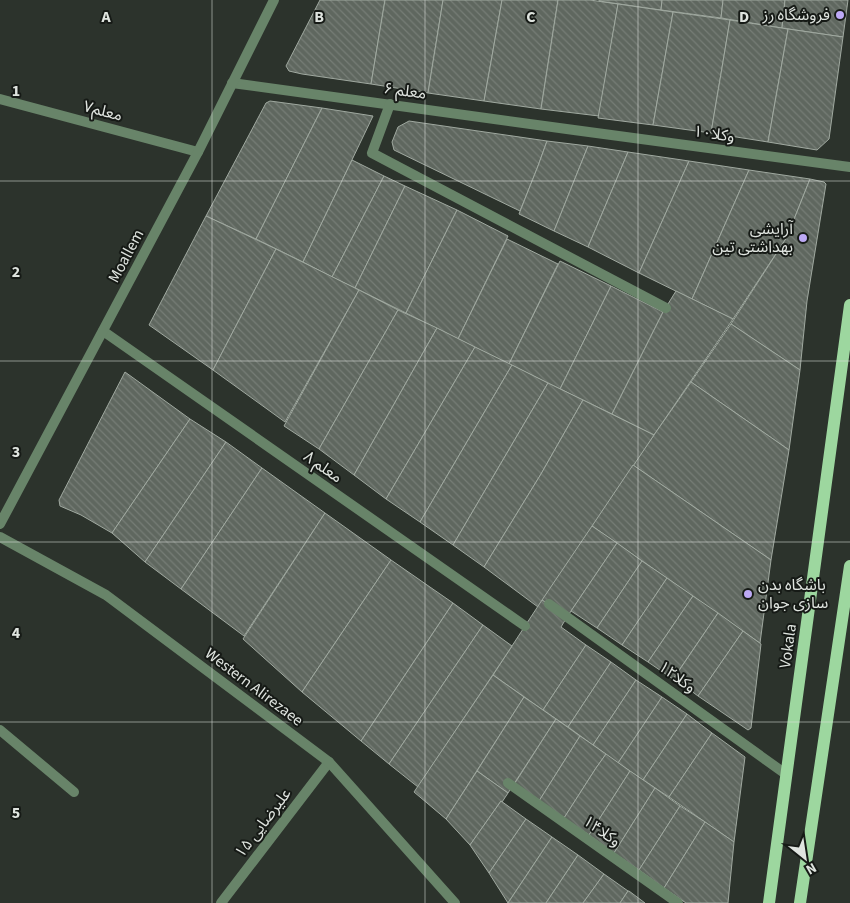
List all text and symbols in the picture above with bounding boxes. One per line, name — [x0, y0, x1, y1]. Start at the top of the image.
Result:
place label: فروشگاه رز — [762, 4, 830, 26]
text: A — [100, 6, 111, 28]
text: B — [314, 6, 324, 28]
text: C — [526, 6, 536, 28]
text: D — [739, 6, 749, 28]
marker: فروشگاه رز — [834, 9, 846, 21]
street label: ۶ معلم — [382, 77, 428, 106]
text: 1 — [12, 80, 20, 102]
street label: معلم۷ — [81, 95, 125, 128]
street label: وکلا۱۰ — [692, 120, 736, 148]
place label: آرایشی بهداشتی تین — [712, 218, 794, 258]
street label: Moallem — [103, 225, 149, 287]
marker: آرایشی بهداشتی تین — [797, 232, 809, 244]
text: 2 — [12, 261, 20, 283]
text: 3 — [12, 441, 20, 463]
street label: ۸ معلم — [299, 446, 347, 489]
place label: باشگاه بدن سازی جوان — [758, 574, 828, 614]
marker: باشگاه بدن سازی جوان — [742, 588, 754, 600]
text: 4 — [12, 622, 21, 644]
street label: Vokala — [774, 622, 802, 670]
street label: Western Alirezaee — [200, 643, 308, 731]
street label: وکلا۱۲ — [654, 656, 700, 698]
street label: ۱۵ علیرضایی — [230, 784, 296, 862]
text: 5 — [12, 802, 20, 824]
street label: وکلا۱۴ — [579, 810, 625, 852]
north arrow — [780, 833, 830, 883]
text: N — [802, 857, 820, 879]

